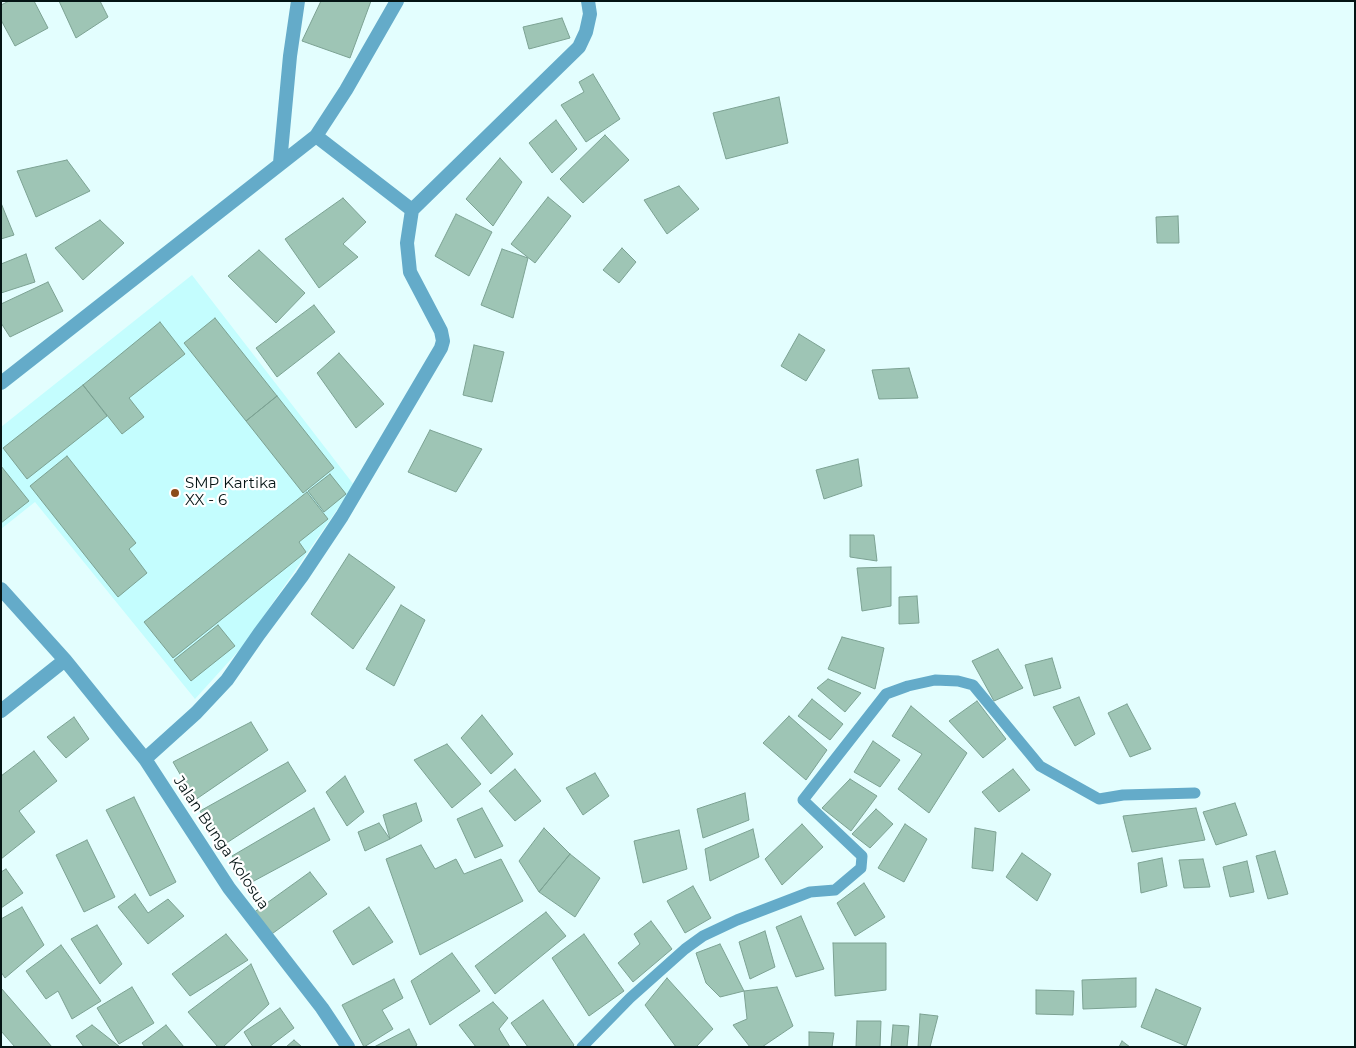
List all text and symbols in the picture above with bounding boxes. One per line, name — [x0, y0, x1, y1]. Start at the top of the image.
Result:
place label: SMP Kartika XX - 6 — [185, 475, 277, 510]
marker: SMP Kartika XX - 6 — [169, 487, 181, 499]
street label: Jalan Bunga Kolosua — [170, 773, 272, 913]

